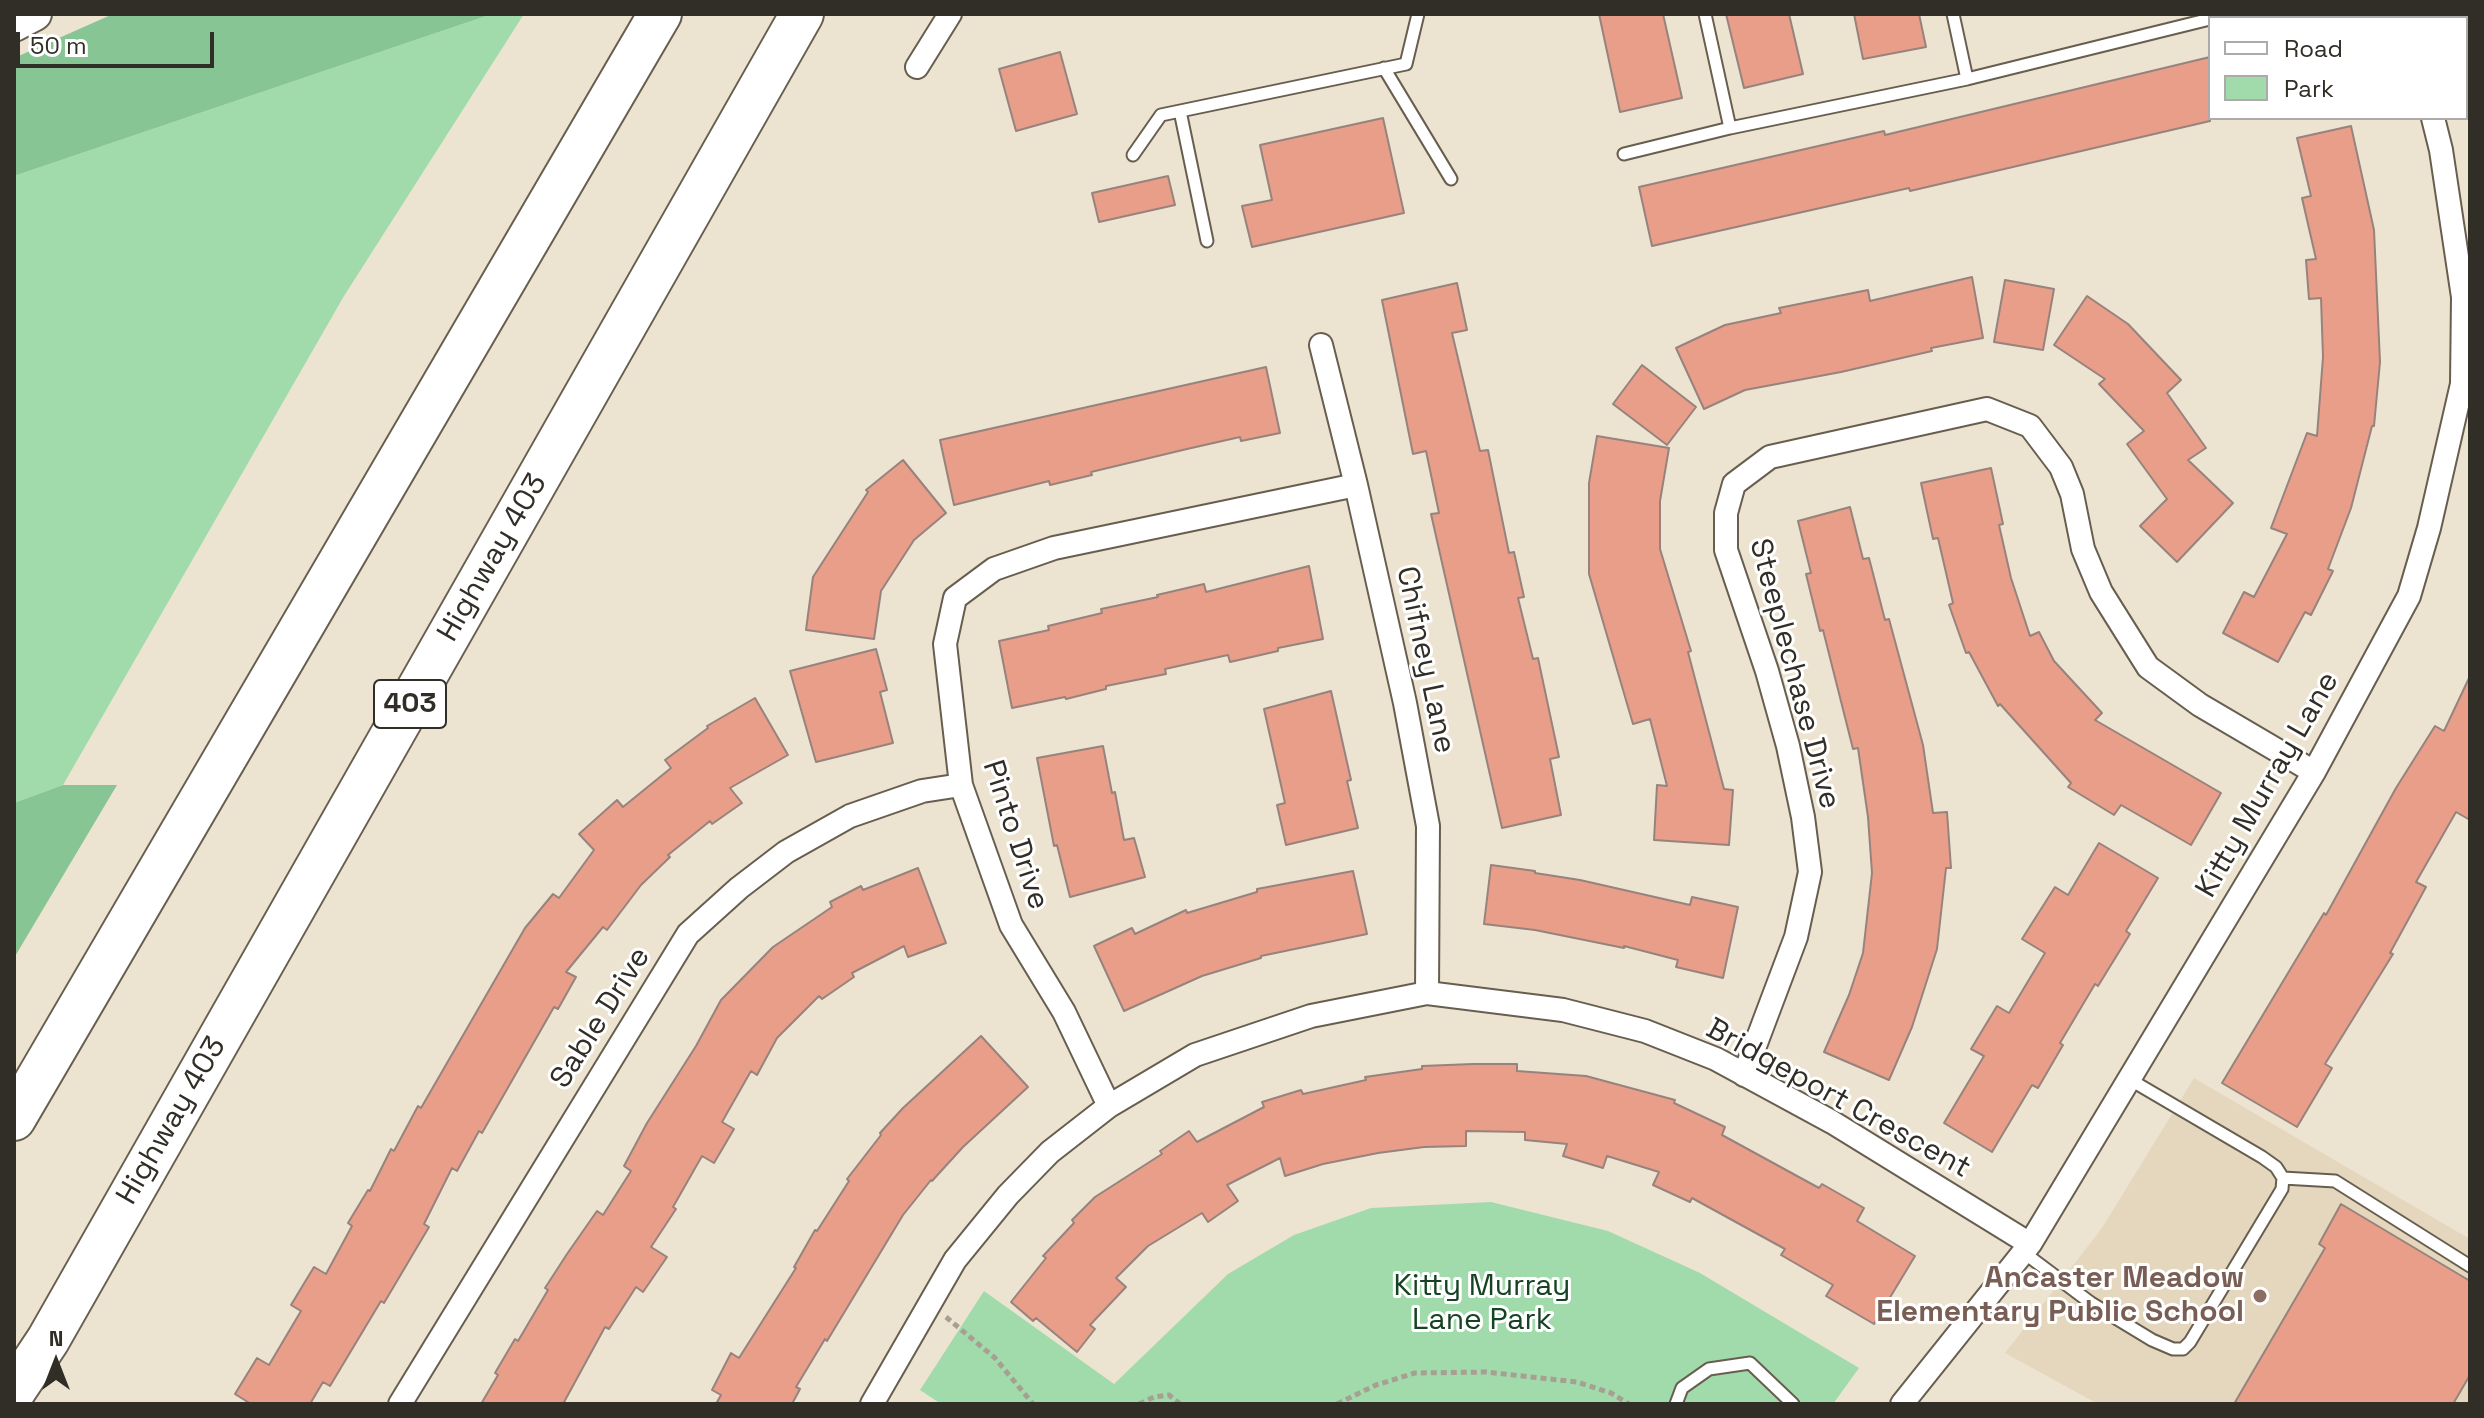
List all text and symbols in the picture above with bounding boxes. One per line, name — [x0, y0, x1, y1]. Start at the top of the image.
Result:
scale bar — [20, 16, 218, 66]
legend — [2208, 16, 2468, 120]
text: 50 m — [30, 30, 87, 61]
text: Road — [2284, 33, 2343, 64]
text: Park — [2284, 73, 2334, 104]
street label: Highway 403 — [431, 468, 555, 648]
street label: Steeplechase Drive — [1741, 535, 1847, 813]
street label: Chifney Lane — [1388, 563, 1462, 757]
street label: Kitty Murray Lane — [2189, 666, 2347, 904]
road number: 403 — [374, 680, 446, 728]
street label: Pinto Drive — [974, 756, 1056, 914]
street label: Sable Drive — [543, 941, 659, 1095]
street label: Bridgeport Crescent — [1700, 1011, 1976, 1187]
street label: Highway 403 — [110, 1031, 234, 1211]
place label: Ancaster Meadow Elementary Public School — [1876, 1261, 2244, 1332]
park label: Kitty Murray Lane Park — [1394, 1269, 1570, 1340]
marker: Ancaster Meadow Elementary Public School — [2251, 1287, 2269, 1305]
north arrow — [16, 1322, 96, 1402]
text: N — [49, 1324, 63, 1352]

